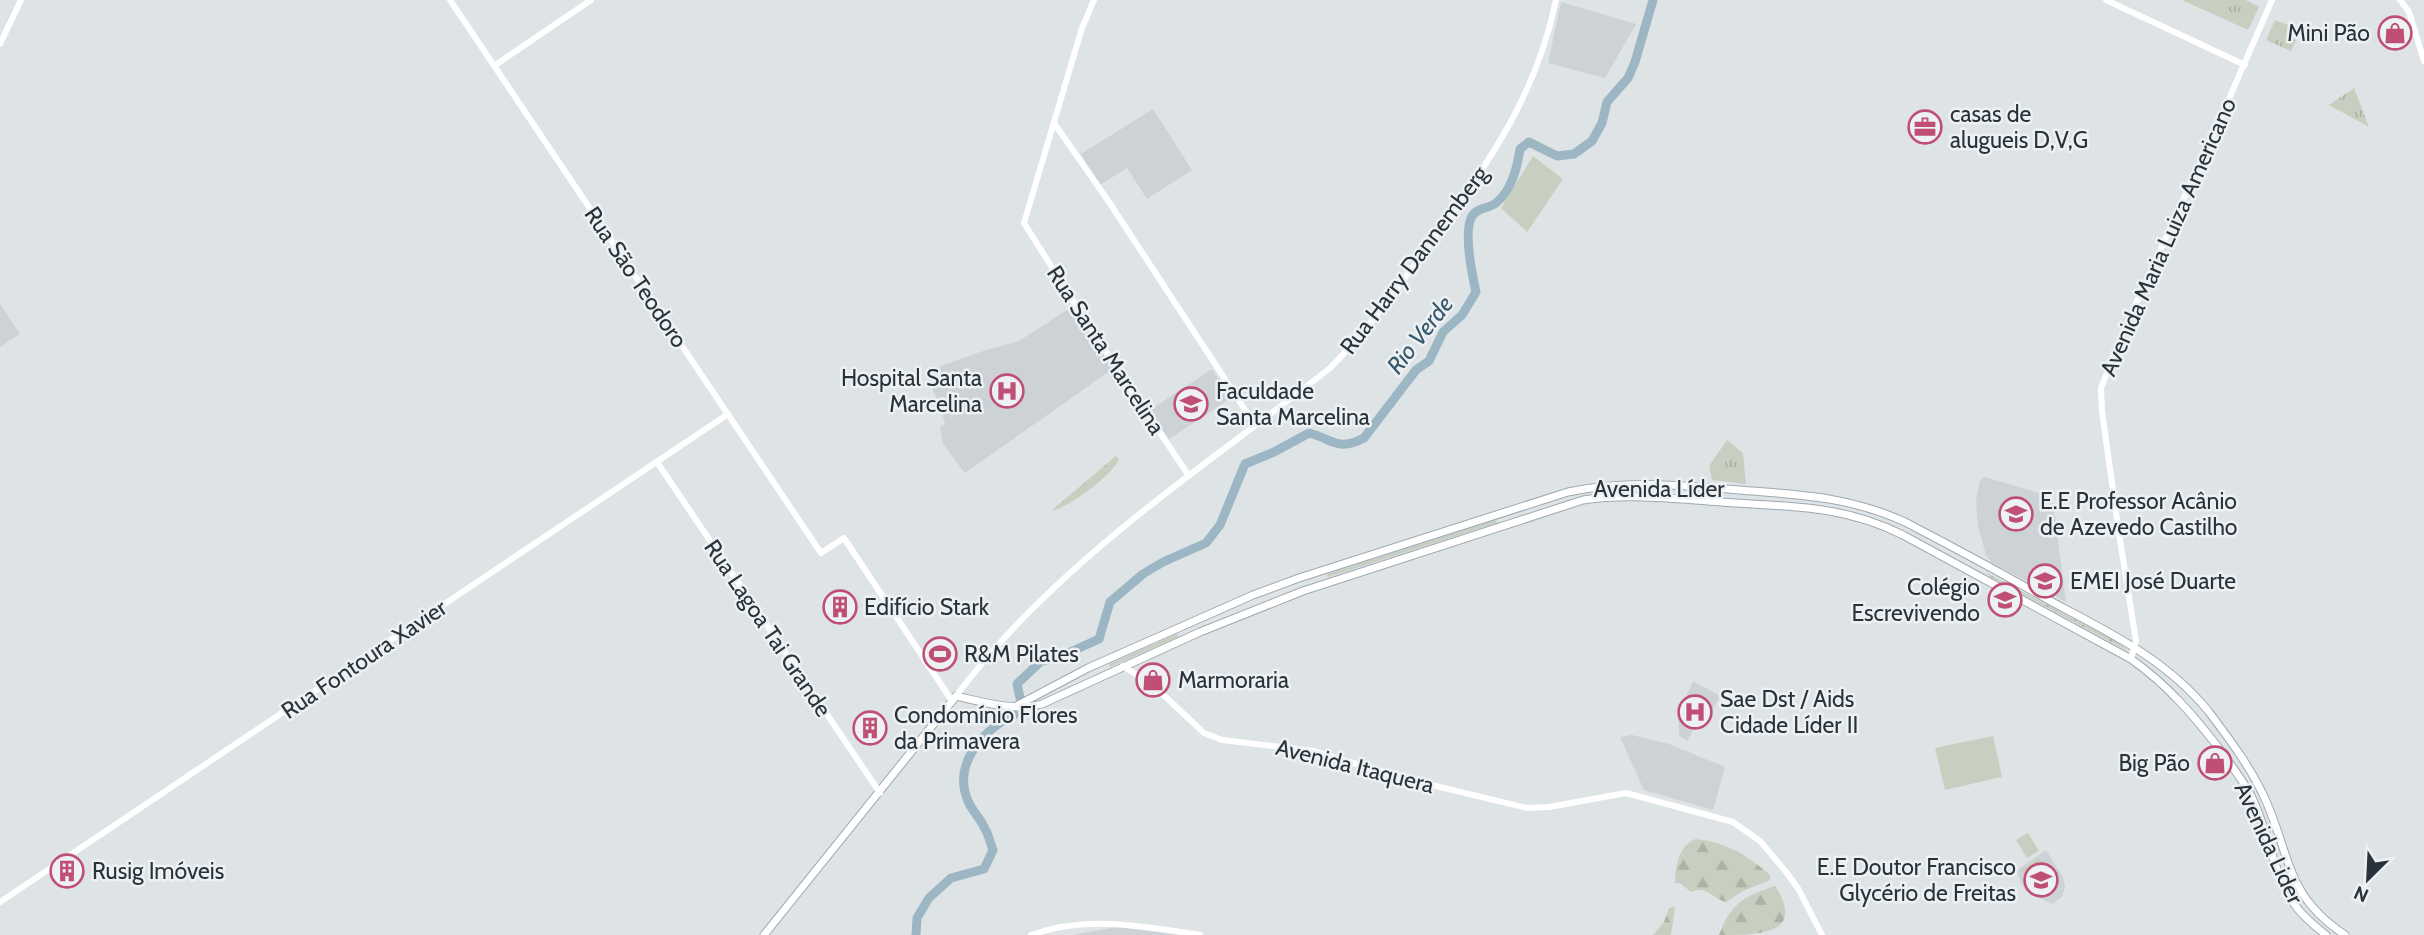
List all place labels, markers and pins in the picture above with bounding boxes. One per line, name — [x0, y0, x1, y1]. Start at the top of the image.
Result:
shop icon: Mini Pão — [2376, 14, 2414, 52]
place label: Mini Pão — [2287, 19, 2370, 47]
place label: casas de alugueis D,V,G — [1950, 100, 2088, 154]
office icon: casas de alugueis D,V,G — [1906, 108, 1944, 146]
place label: Hospital Santa Marcelina — [841, 364, 982, 418]
hospital icon: Hospital Santa Marcelina — [988, 372, 1026, 410]
place label: Faculdade Santa Marcelina — [1216, 377, 1370, 431]
school or university icon: Faculdade Santa Marcelina — [1172, 385, 1210, 423]
place label: E.E Professor Acânio de Azevedo Castilho — [2040, 487, 2238, 541]
school or university icon: E.E Professor Acânio de Azevedo Castilho — [1997, 495, 2035, 533]
school or university icon: EMEI José Duarte — [2026, 562, 2064, 600]
place label: EMEI José Duarte — [2070, 567, 2236, 595]
place label: Colégio Escrevivendo — [1851, 573, 1980, 627]
school or university icon: Colégio Escrevivendo — [1986, 581, 2024, 619]
building icon: Edifício Stark — [821, 588, 859, 626]
place label: Edifício Stark — [864, 593, 990, 621]
sports icon: R&M Pilates — [921, 635, 959, 673]
place label: R&M Pilates — [964, 640, 1079, 668]
shop icon: Marmoraria — [1134, 661, 1172, 699]
place label: Marmoraria — [1178, 666, 1289, 694]
place label: Sae Dst / Aids Cidade Líder II — [1720, 685, 1858, 739]
hospital icon: Sae Dst / Aids Cidade Líder II — [1676, 693, 1714, 731]
place label: Condomínio Flores da Primavera — [894, 701, 1078, 755]
building icon: Condomínio Flores da Primavera — [851, 709, 889, 747]
shop icon: Big Pão — [2196, 744, 2234, 782]
place label: Big Pão — [2118, 749, 2190, 777]
building icon: Rusig Imóveis — [48, 852, 86, 890]
place label: E.E Doutor Francisco Glycério de Freitas — [1817, 853, 2016, 907]
place label: Rusig Imóveis — [92, 857, 224, 885]
school or university icon: E.E Doutor Francisco Glycério de Freitas — [2022, 861, 2060, 899]

